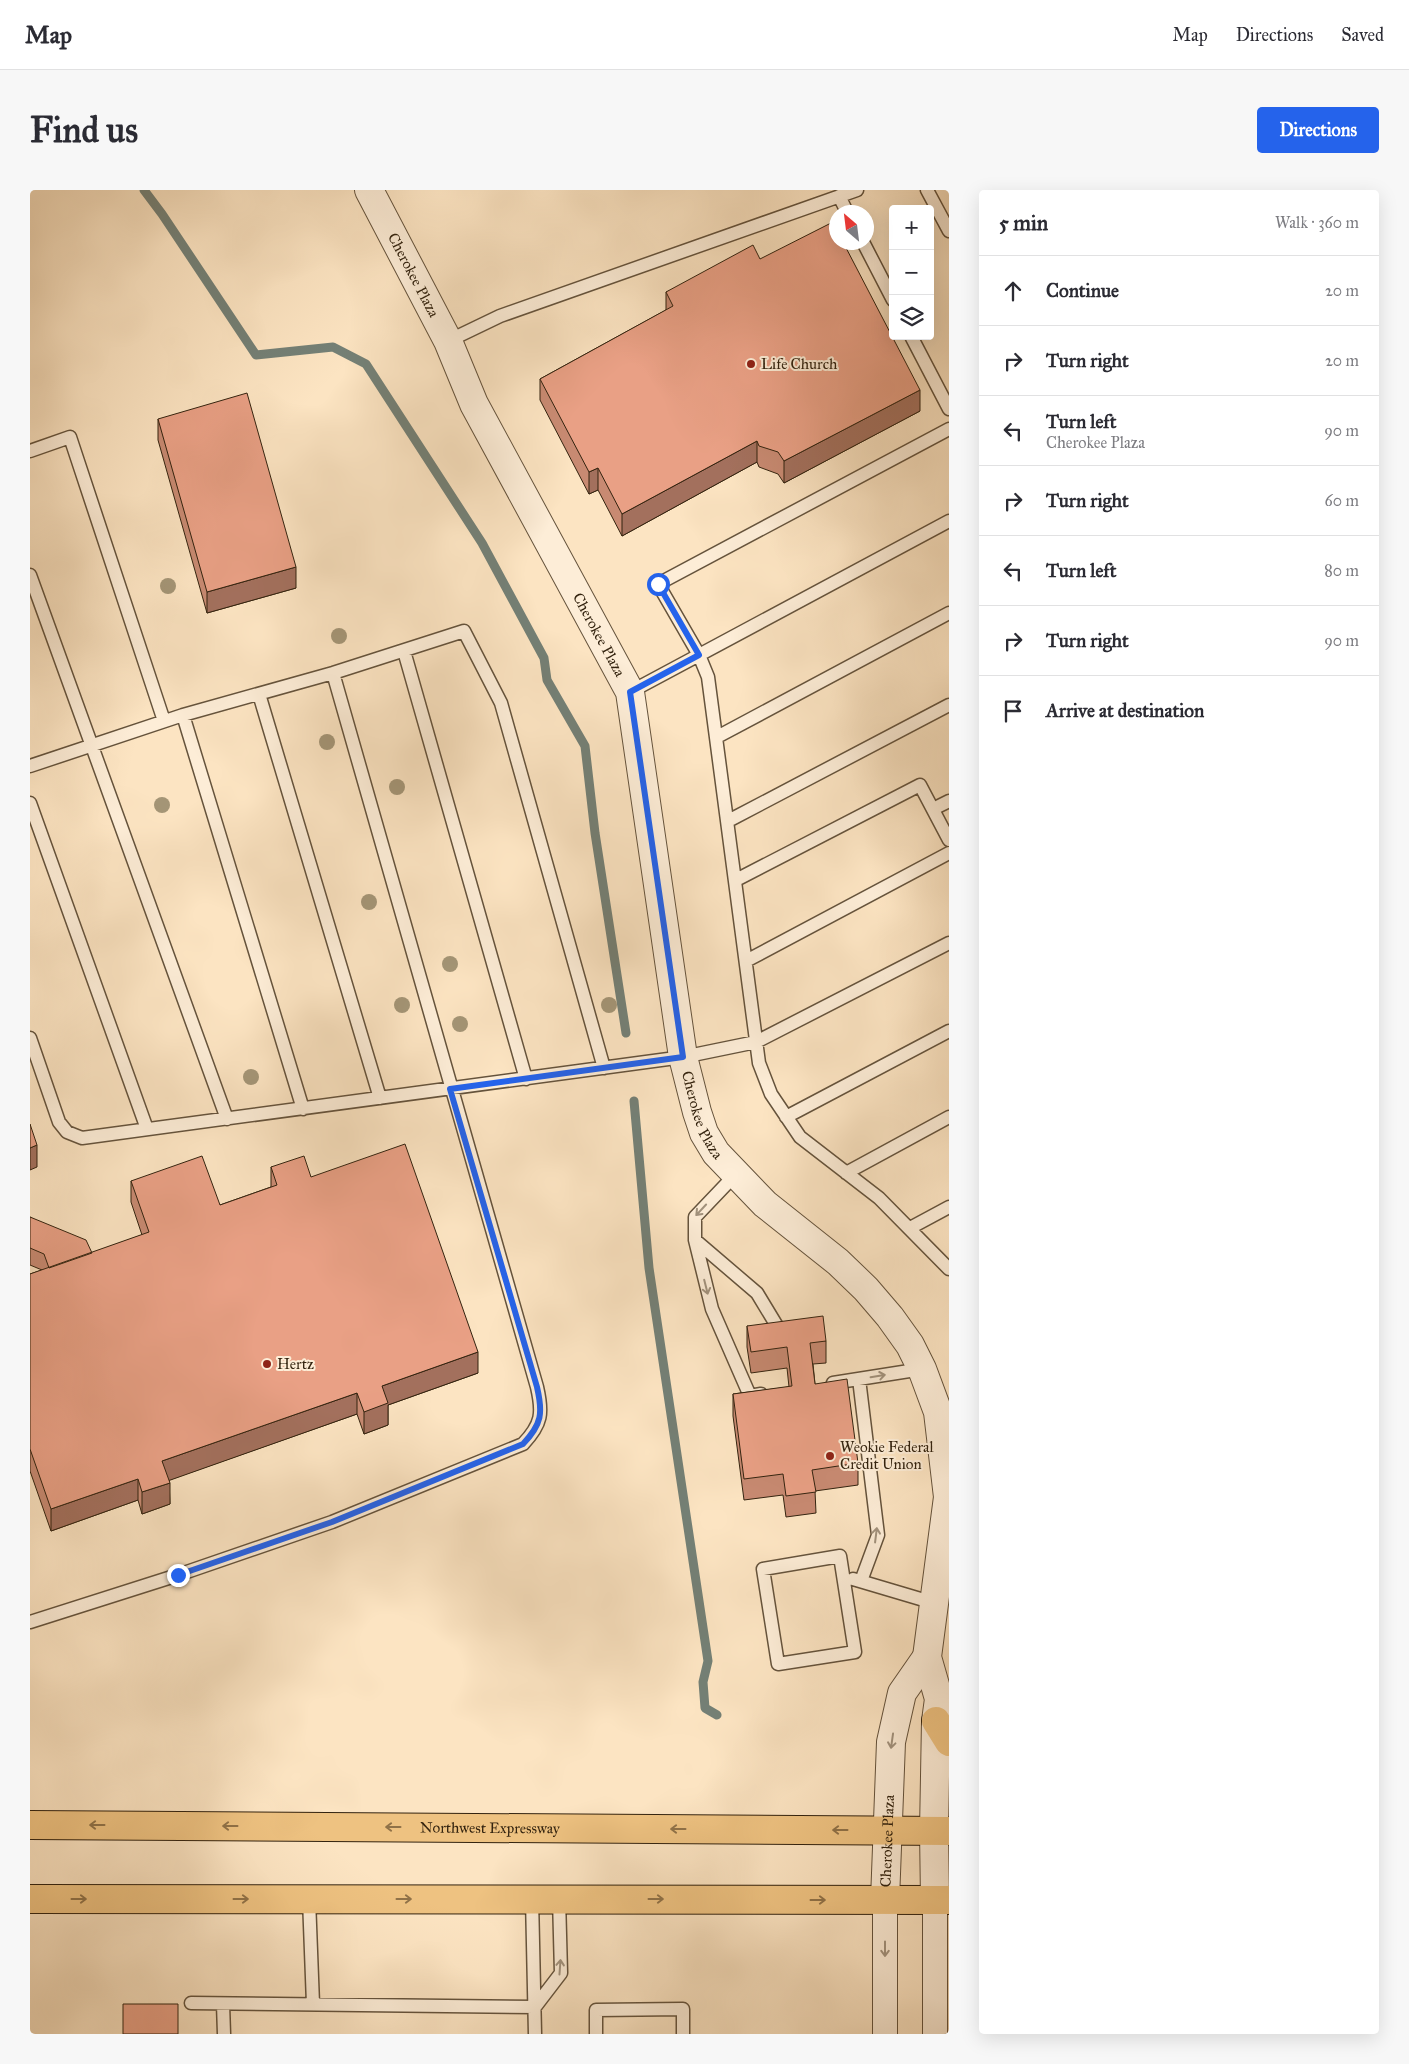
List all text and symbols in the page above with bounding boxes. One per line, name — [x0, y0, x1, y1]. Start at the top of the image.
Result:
text: Map — [25, 20, 72, 50]
text: Map — [1172, 24, 1208, 46]
text: Directions — [1236, 24, 1313, 46]
text: Saved — [1341, 24, 1384, 46]
button: Directions — [1257, 107, 1379, 153]
text: Find us — [30, 109, 138, 152]
north arrow — [829, 205, 874, 250]
map controls — [889, 205, 934, 340]
button: + — [889, 205, 934, 250]
text: 5 min — [999, 210, 1048, 236]
text: Walk · 360 m — [1275, 213, 1359, 232]
street label: Cherokee Plaza — [384, 230, 443, 321]
button: − — [889, 250, 934, 295]
icon: ahead — [999, 277, 1027, 305]
text: Continue — [1046, 279, 1119, 302]
text: 20 m — [1325, 281, 1359, 300]
button: layers — [889, 295, 934, 340]
icon: right — [999, 347, 1027, 375]
text: Turn right — [1046, 349, 1129, 372]
text: 20 m — [1325, 351, 1359, 370]
place label: Life Church — [761, 355, 838, 373]
marker: Life Church — [745, 358, 757, 370]
text: Turn left — [1046, 410, 1116, 433]
icon: left — [999, 417, 1027, 445]
text: 90 m — [1324, 421, 1359, 440]
text: Cherokee Plaza — [1046, 433, 1145, 452]
icon: right — [999, 487, 1027, 515]
text: Turn right — [1046, 489, 1129, 512]
text: 60 m — [1325, 491, 1359, 510]
icon: left — [999, 557, 1027, 585]
text: Turn left — [1046, 559, 1116, 582]
text: 80 m — [1324, 561, 1359, 580]
route start — [647, 573, 670, 596]
street label: Cherokee Plaza — [569, 590, 629, 680]
icon: right — [999, 627, 1027, 655]
text: Turn right — [1046, 629, 1129, 652]
text: 90 m — [1324, 631, 1359, 650]
icon: arrive — [999, 697, 1027, 725]
text: Arrive at destination — [1046, 699, 1204, 722]
street label: Cherokee Plaza — [678, 1069, 727, 1163]
one-way arrow — [695, 1204, 707, 1216]
one-way arrow — [702, 1278, 712, 1294]
place label: Hertz — [277, 1355, 314, 1373]
marker: Hertz — [261, 1358, 273, 1370]
one-way arrow — [870, 1371, 886, 1381]
place label: Weokie Federal Credit Union — [840, 1438, 934, 1473]
marker: Weokie Federal Credit Union — [824, 1450, 836, 1462]
one-way arrow — [871, 1528, 881, 1544]
route end — [167, 1564, 190, 1587]
one-way arrow — [887, 1732, 897, 1748]
street label: Cherokee Plaza — [876, 1794, 898, 1888]
street label: Northwest Expressway — [420, 1819, 561, 1837]
one-way arrow — [89, 1820, 106, 1830]
one-way arrow — [223, 1821, 239, 1831]
one-way arrow — [385, 1822, 402, 1832]
one-way arrow — [670, 1824, 686, 1834]
one-way arrow — [833, 1825, 849, 1835]
one-way arrow — [70, 1894, 86, 1904]
one-way arrow — [232, 1894, 249, 1904]
one-way arrow — [395, 1894, 411, 1904]
one-way arrow — [648, 1894, 664, 1904]
one-way arrow — [810, 1895, 826, 1905]
one-way arrow — [880, 1940, 890, 1957]
one-way arrow — [555, 1959, 565, 1975]

